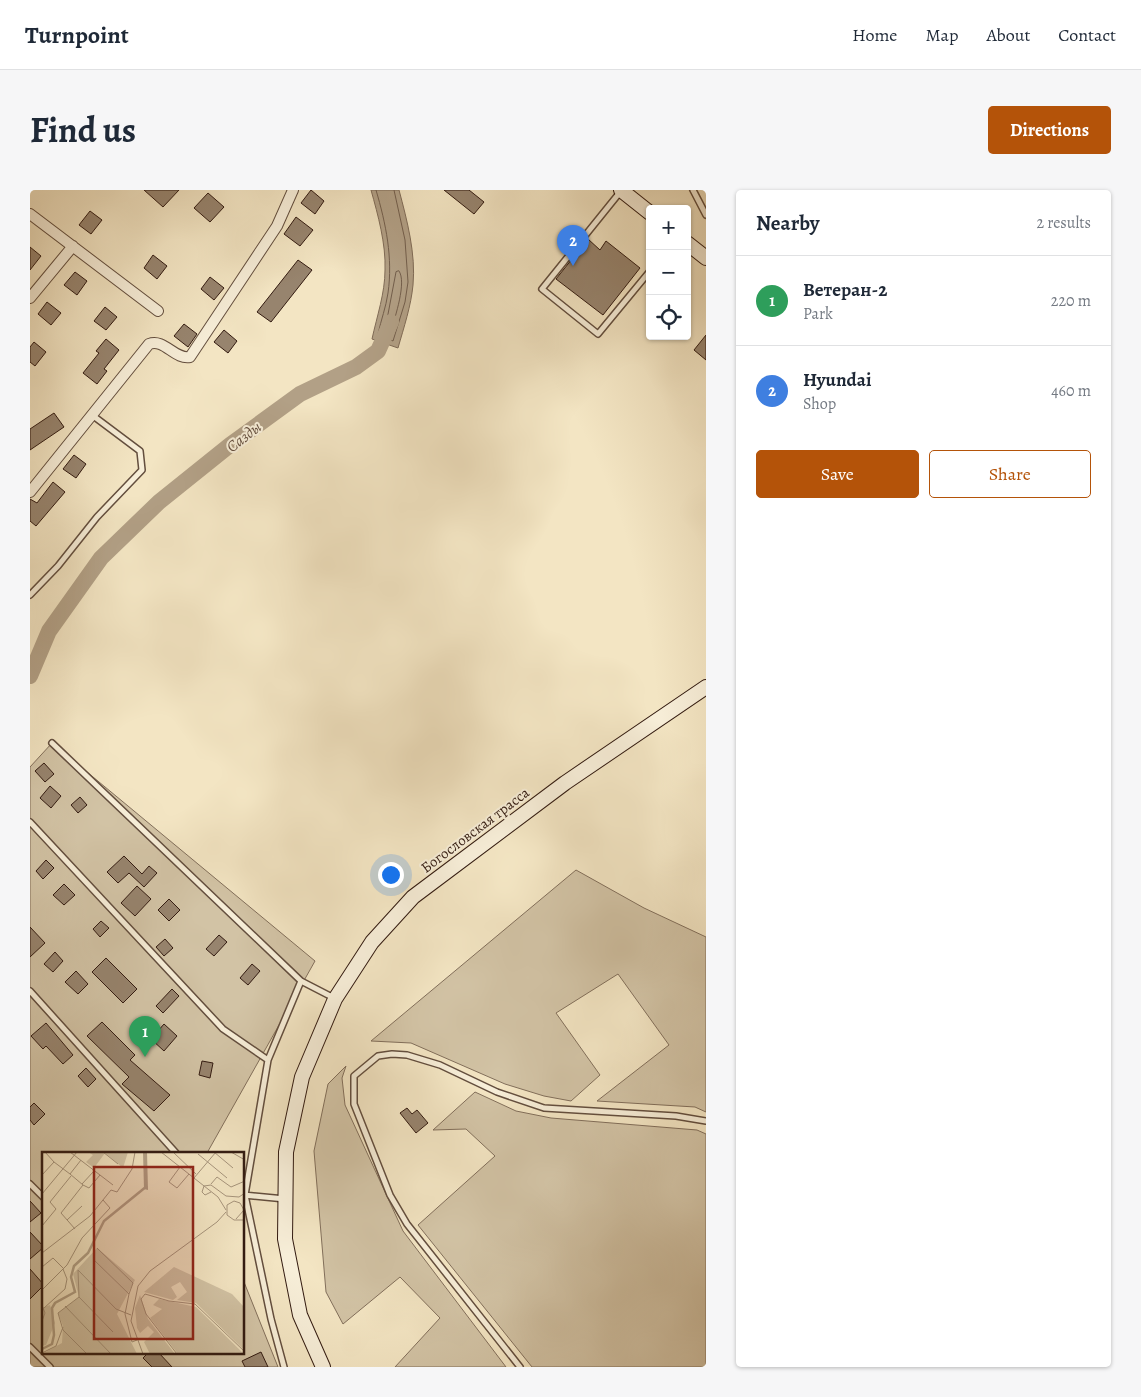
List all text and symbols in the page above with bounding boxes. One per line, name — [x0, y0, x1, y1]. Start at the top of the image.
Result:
text: Turnpoint — [25, 19, 129, 51]
text: Home — [852, 23, 897, 47]
text: Map — [925, 23, 958, 47]
text: About — [986, 23, 1030, 47]
text: Contact — [1058, 23, 1116, 47]
text: Find us — [30, 106, 136, 154]
button: Directions — [988, 106, 1111, 154]
map controls — [646, 205, 691, 340]
button: + — [646, 205, 691, 250]
text: Nearby — [756, 209, 819, 237]
text: 2 results — [1036, 212, 1091, 234]
pin: 2 — [557, 225, 589, 266]
button: − — [646, 250, 691, 295]
text: Ветеран-2 — [803, 277, 887, 303]
text: 1 — [769, 290, 775, 312]
text: 220 m — [1051, 290, 1091, 312]
button: locate — [646, 295, 691, 340]
text: Park — [803, 303, 833, 325]
text: Hyundai — [803, 367, 872, 393]
text: 2 — [768, 380, 776, 402]
text: 460 m — [1051, 380, 1091, 402]
text: Shop — [803, 393, 836, 415]
water label: Сазды — [222, 416, 266, 458]
button: Save — [756, 450, 919, 498]
button: Share — [929, 450, 1091, 498]
street label: Богословская трасса — [417, 783, 533, 877]
your location — [378, 862, 404, 888]
pin: 1 — [129, 1016, 161, 1057]
inset map — [42, 1152, 245, 1354]

